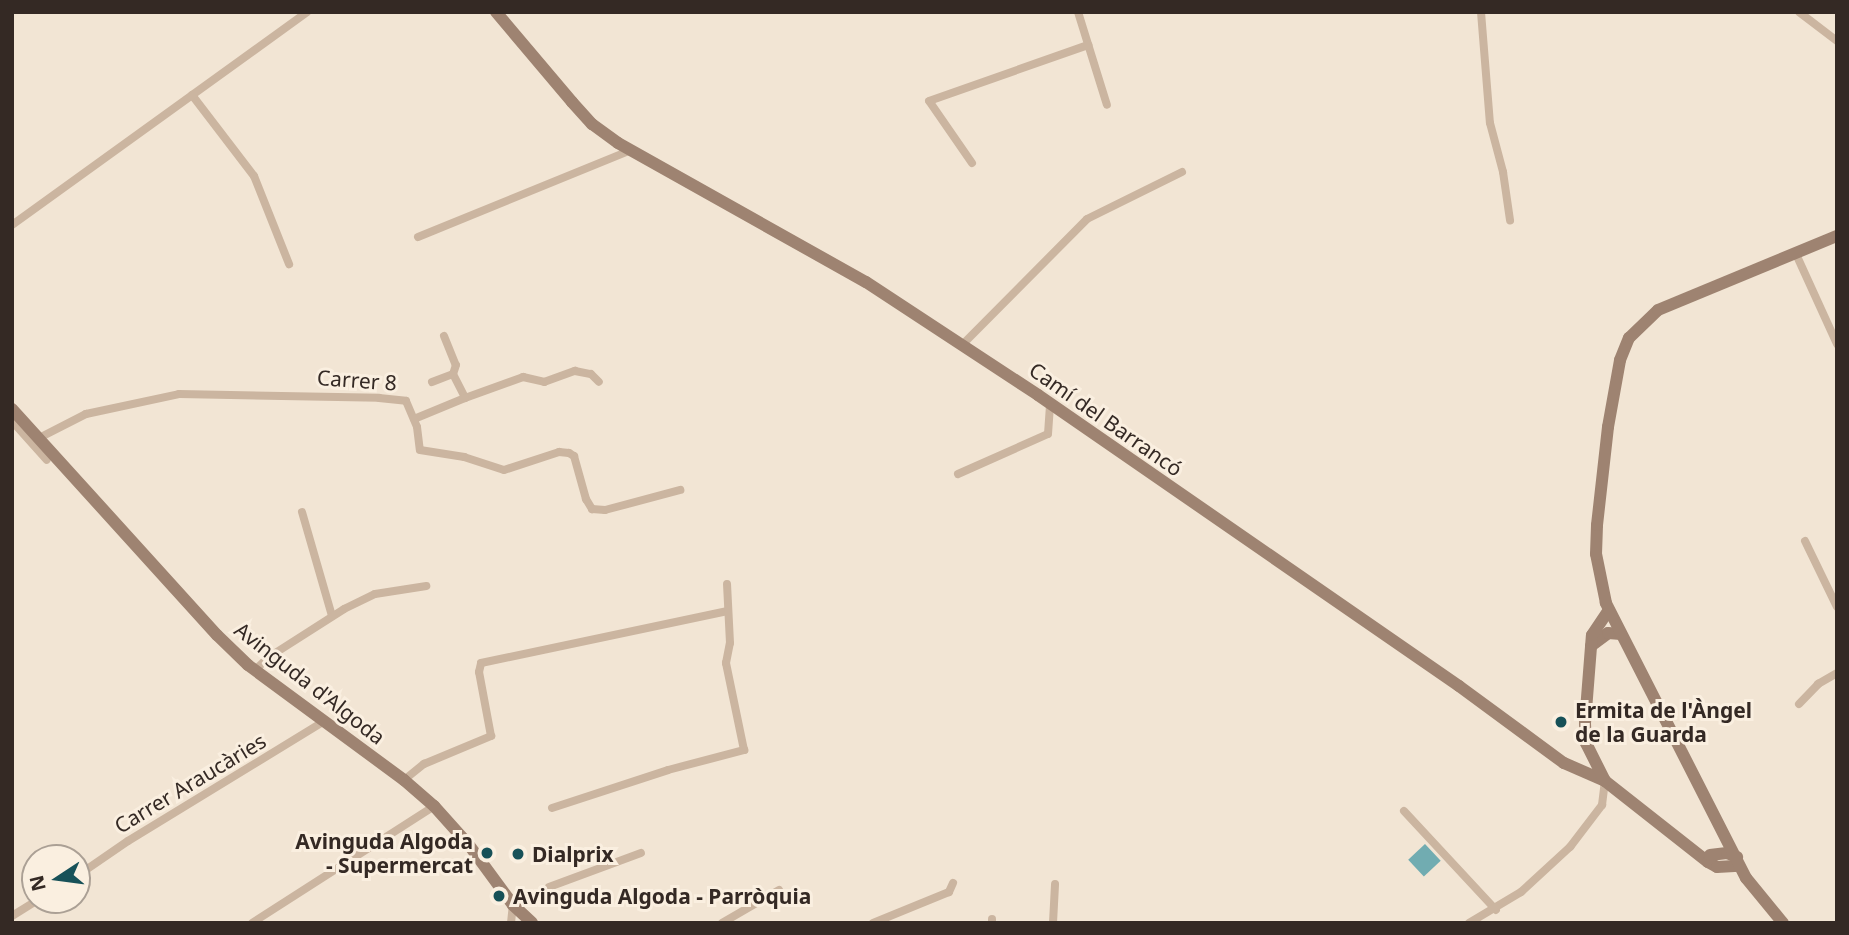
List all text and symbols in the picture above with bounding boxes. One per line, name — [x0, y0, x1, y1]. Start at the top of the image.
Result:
street label: Camí del Barrancó — [1025, 357, 1187, 481]
street label: Carrer 8 — [316, 365, 398, 395]
street label: Avinguda d'Algoda — [230, 616, 390, 750]
place label: Ermita de l'Àngel de la Guarda — [1575, 697, 1752, 747]
marker: Ermita de l'Àngel de la Guarda — [1553, 714, 1569, 730]
street label: Carrer Araucàries — [110, 728, 270, 838]
place label: Avinguda Algoda - Supermercat — [295, 828, 473, 878]
place label: Dialprix — [532, 841, 614, 867]
north arrow — [21, 844, 91, 914]
marker: Avinguda Algoda - Supermercat — [479, 845, 495, 861]
marker: Dialprix — [510, 846, 526, 862]
text: N — [23, 873, 52, 894]
place label: Avinguda Algoda - Parròquia — [513, 883, 811, 909]
marker: Avinguda Algoda - Parròquia — [491, 888, 507, 904]

